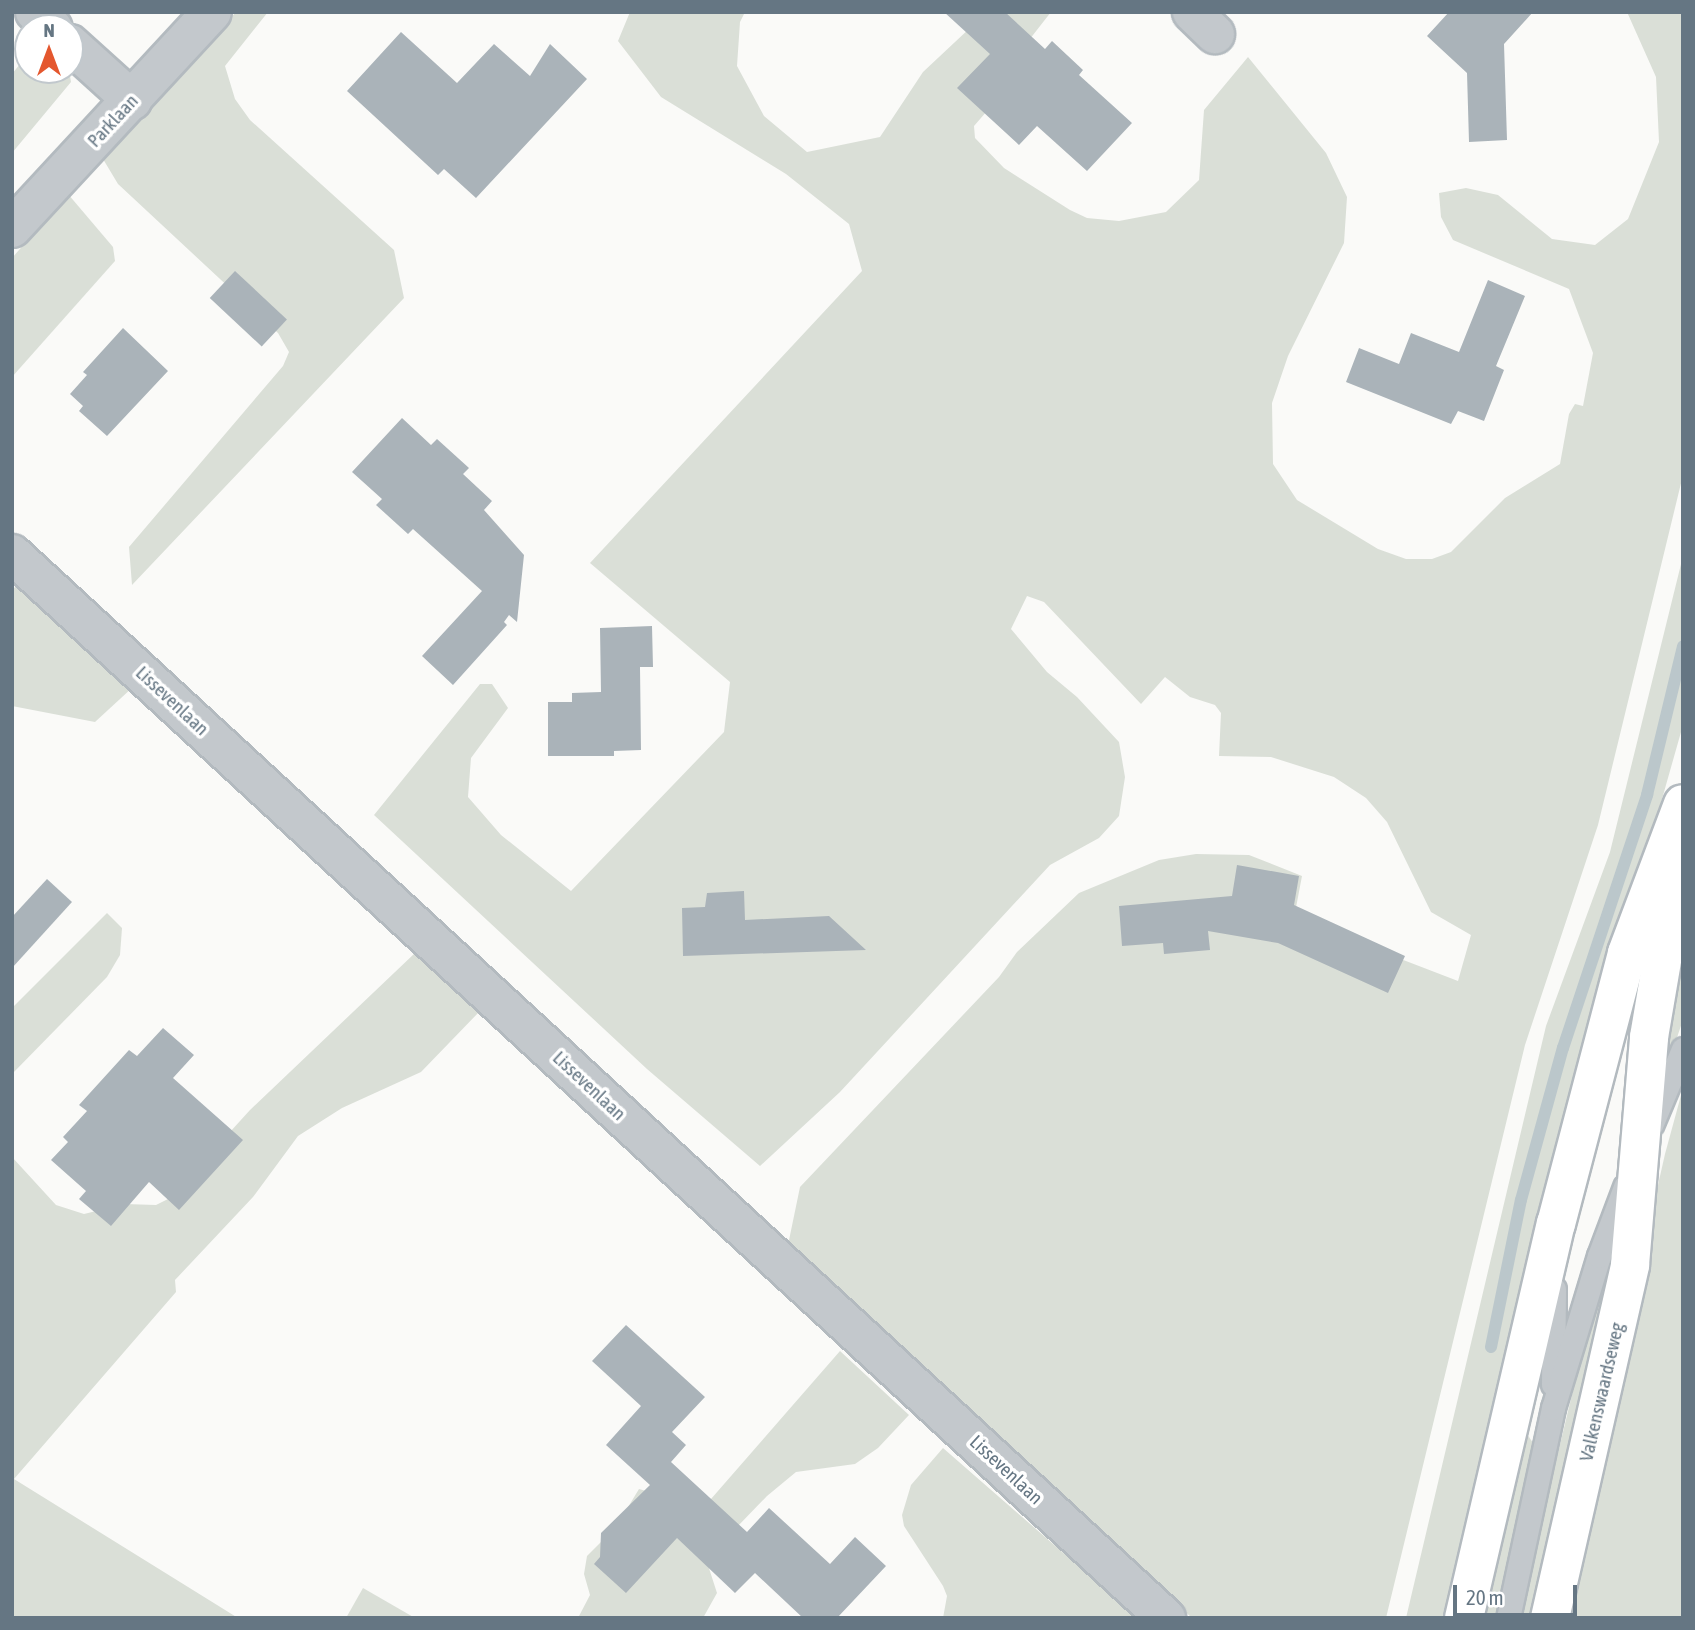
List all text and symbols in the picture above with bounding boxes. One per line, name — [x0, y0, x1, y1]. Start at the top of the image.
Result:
north arrow — [14, 14, 84, 84]
text: N — [43, 19, 55, 41]
street label: Parklaan — [83, 90, 143, 152]
street label: Lissevenlaan — [131, 662, 213, 740]
street label: Lissevenlaan — [548, 1047, 630, 1125]
street label: Valkenswaardseweg — [1575, 1320, 1629, 1464]
street label: Lissevenlaan — [965, 1431, 1047, 1509]
scale bar — [1457, 1570, 1581, 1614]
text: 20 m — [1466, 1585, 1504, 1609]

